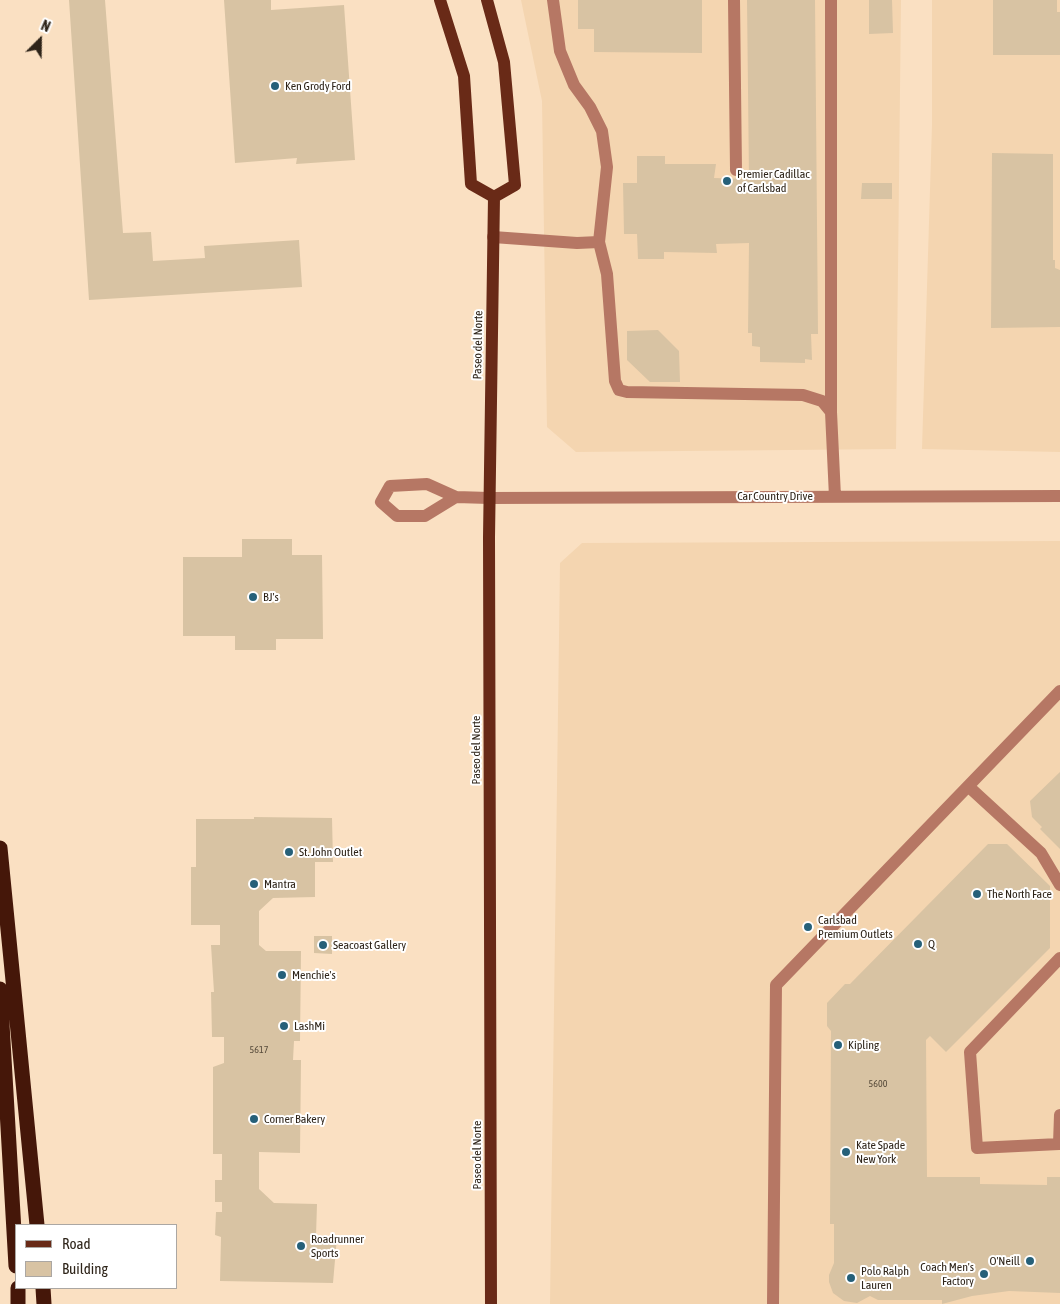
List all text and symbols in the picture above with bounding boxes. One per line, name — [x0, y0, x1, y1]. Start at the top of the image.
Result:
north arrow — [15, 15, 65, 65]
text: N — [39, 17, 53, 35]
place label: Ken Grody Ford — [285, 79, 351, 93]
marker: Ken Grody Ford — [269, 80, 281, 92]
place label: Premier Cadillac of Carlsbad — [737, 167, 810, 195]
marker: Premier Cadillac of Carlsbad — [721, 175, 733, 187]
street label: Paseo del Norte — [470, 310, 486, 380]
street label: Car Country Drive — [737, 489, 813, 503]
place label: BJ's — [263, 590, 279, 604]
marker: BJ's — [247, 591, 259, 603]
street label: Paseo del Norte — [469, 715, 483, 785]
place label: St. John Outlet — [299, 845, 362, 859]
marker: St. John Outlet — [283, 846, 295, 858]
place label: Mantra — [264, 877, 296, 891]
marker: Mantra — [248, 878, 260, 890]
place label: The North Face — [987, 887, 1052, 901]
marker: The North Face — [971, 888, 983, 900]
place label: Carlsbad Premium Outlets — [818, 913, 893, 941]
marker: Carlsbad Premium Outlets — [802, 921, 814, 933]
place label: Q — [928, 937, 935, 951]
place label: Seacoast Gallery — [333, 938, 406, 952]
marker: Q — [912, 938, 924, 950]
marker: Seacoast Gallery — [317, 939, 329, 951]
place label: Menchie's — [292, 968, 336, 982]
marker: Menchie's — [276, 969, 288, 981]
place label: LashMi — [294, 1019, 325, 1033]
marker: LashMi — [278, 1020, 290, 1032]
place label: Kipling — [848, 1038, 879, 1052]
marker: Kipling — [832, 1039, 844, 1051]
house number: 5617 — [250, 1044, 268, 1056]
house number: 5600 — [869, 1078, 887, 1090]
place label: Corner Bakery — [264, 1112, 325, 1126]
marker: Corner Bakery — [248, 1113, 260, 1125]
street label: Paseo del Norte — [470, 1120, 484, 1190]
place label: Kate Spade New York — [856, 1138, 905, 1166]
marker: Kate Spade New York — [840, 1146, 852, 1158]
legend — [15, 1224, 178, 1289]
place label: Roadrunner Sports — [311, 1232, 364, 1260]
text: Road — [62, 1235, 91, 1252]
marker: Roadrunner Sports — [295, 1240, 307, 1252]
place label: O'Neill — [989, 1254, 1020, 1268]
marker: O'Neill — [1024, 1255, 1036, 1267]
text: Building — [62, 1260, 108, 1277]
place label: Coach Men's Factory — [920, 1260, 974, 1288]
place label: Polo Ralph Lauren — [861, 1264, 909, 1292]
marker: Coach Men's Factory — [978, 1268, 990, 1280]
marker: Polo Ralph Lauren — [845, 1272, 857, 1284]

